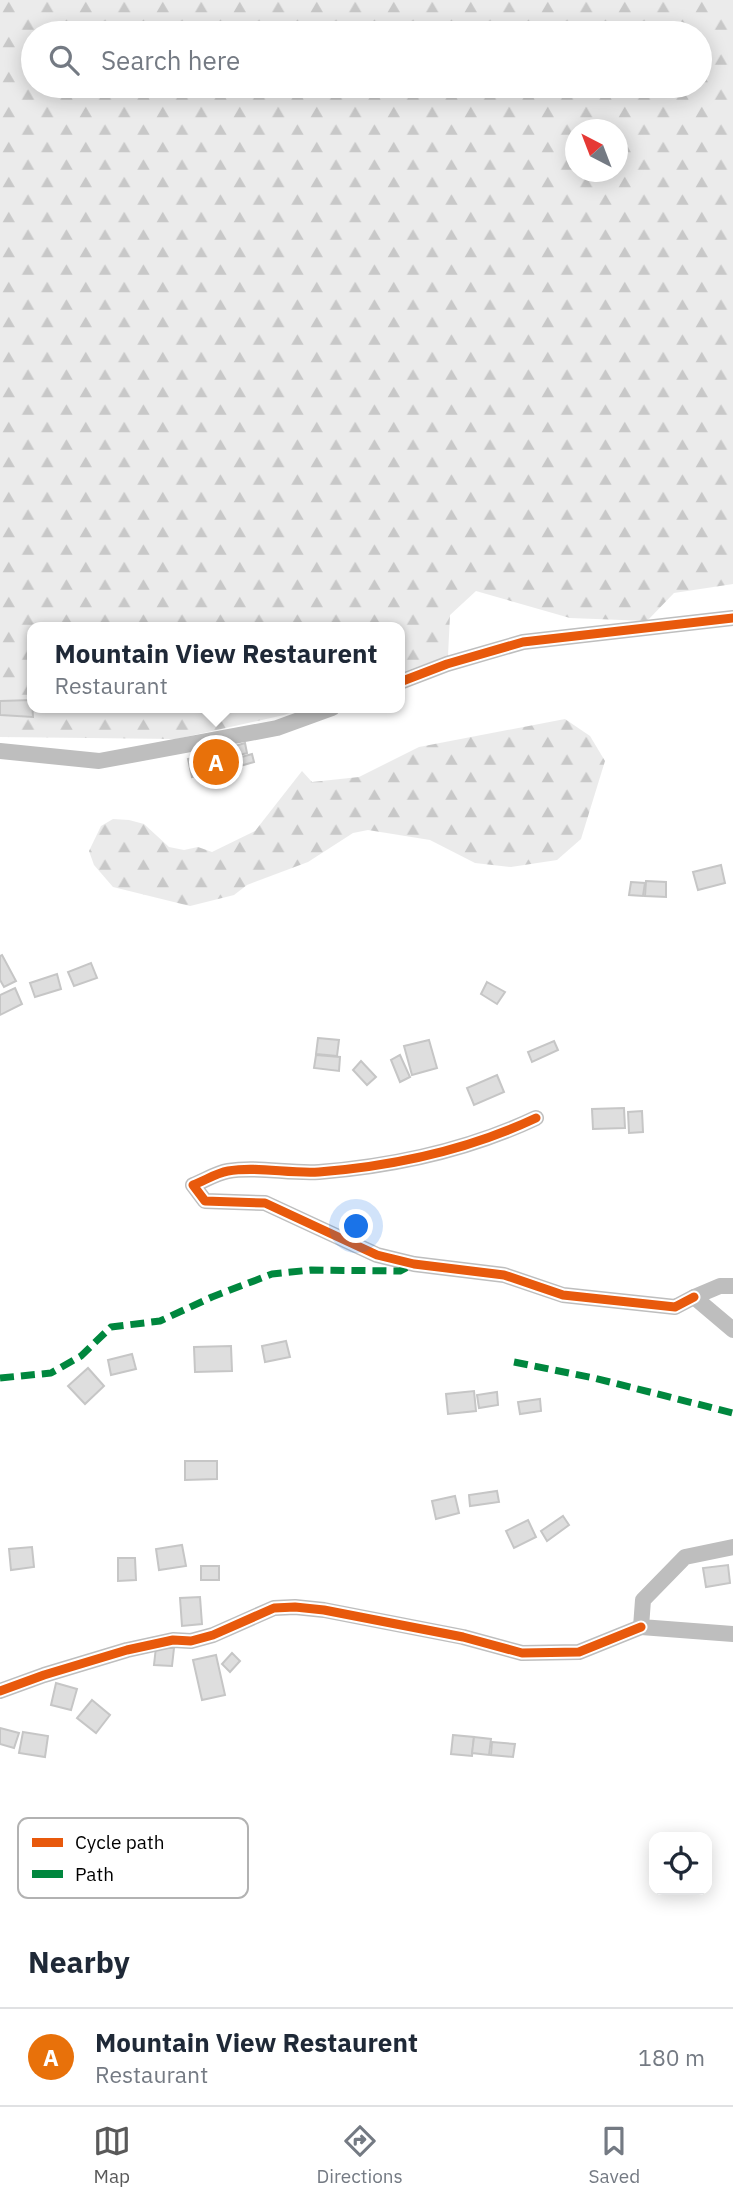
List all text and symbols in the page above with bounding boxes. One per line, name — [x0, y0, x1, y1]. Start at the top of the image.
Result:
search box — [21, 21, 712, 98]
icon: search — [45, 41, 83, 79]
text: Search here — [101, 43, 240, 77]
north arrow — [565, 119, 628, 182]
popup — [27, 622, 405, 713]
text: Mountain View Restaurent — [55, 636, 377, 670]
text: Restaurant — [55, 670, 168, 700]
pin: A — [193, 736, 239, 788]
your location — [339, 1209, 373, 1243]
legend — [18, 1818, 248, 1898]
text: Cycle path — [75, 1830, 164, 1854]
map controls — [649, 1832, 712, 1895]
button: locate — [649, 1832, 712, 1895]
text: Path — [75, 1862, 114, 1886]
text: Nearby — [28, 1942, 130, 1981]
text: Mountain View Restaurent — [95, 2025, 418, 2059]
text: A — [43, 2042, 59, 2072]
text: 180 m — [638, 2042, 705, 2072]
text: Restaurant — [95, 2059, 208, 2089]
tab: Map — [93, 2122, 131, 2188]
tab: Directions — [316, 2122, 403, 2188]
tab: Saved — [589, 2122, 640, 2188]

